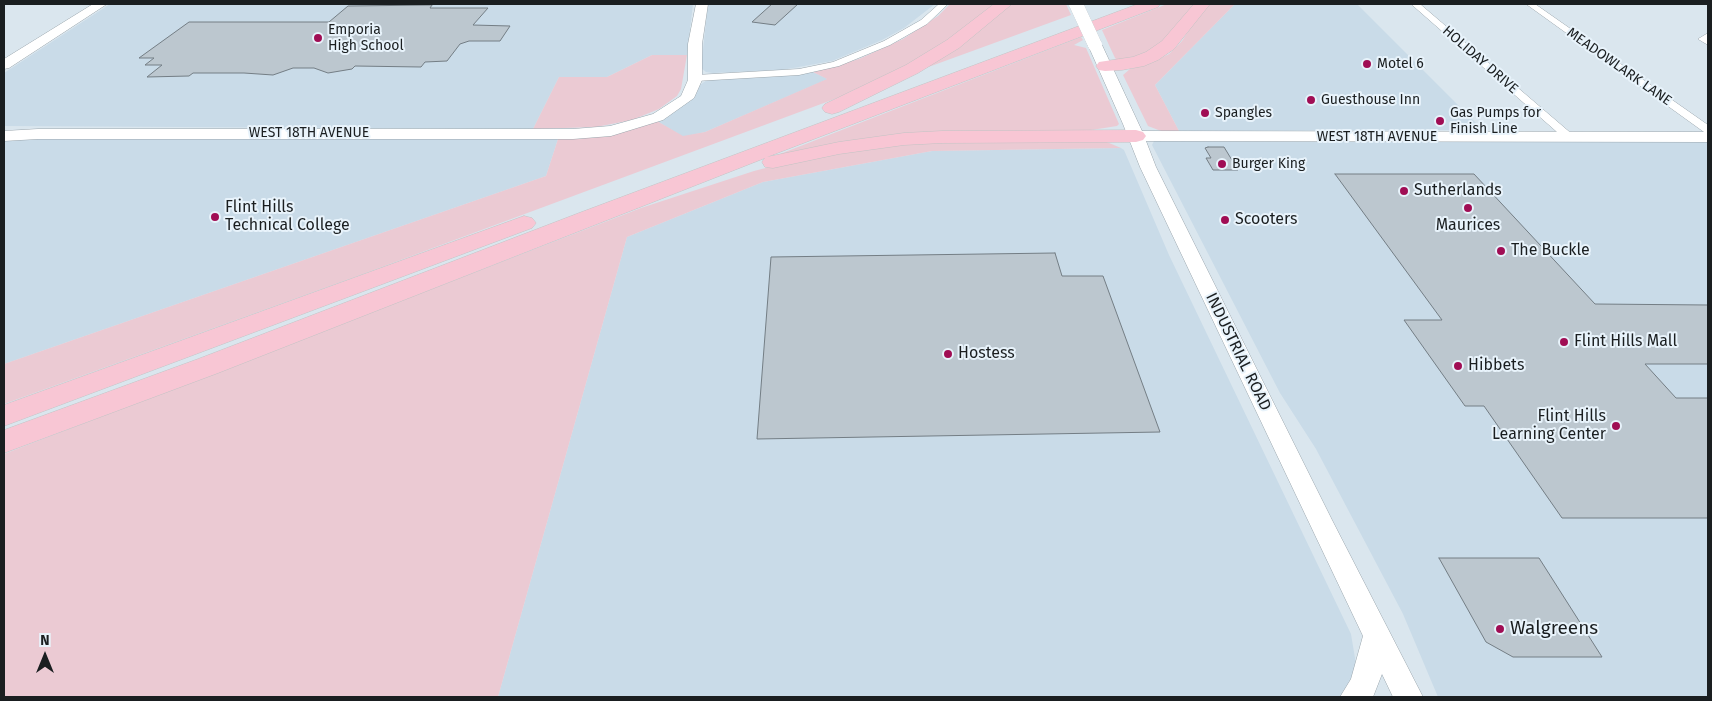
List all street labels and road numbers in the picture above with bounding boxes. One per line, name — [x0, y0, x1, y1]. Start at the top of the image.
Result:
street label: HOLIDAY DRIVE — [1439, 23, 1521, 97]
street label: MEADOWLARK LANE — [1563, 25, 1675, 109]
street label: WEST 18TH AVENUE — [249, 125, 369, 141]
street label: WEST 18TH AVENUE — [1317, 129, 1437, 145]
street label: INDUSTRIAL ROAD — [1201, 290, 1275, 414]

